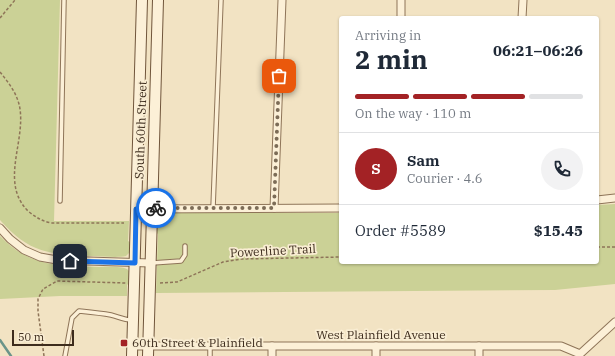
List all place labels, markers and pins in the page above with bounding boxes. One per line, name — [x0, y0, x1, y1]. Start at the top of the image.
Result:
pin — [262, 59, 296, 93]
pin — [53, 244, 87, 278]
place label: 60th Street & Plainfield — [132, 335, 263, 350]
marker: 60th Street & Plainfield — [119, 338, 129, 348]

